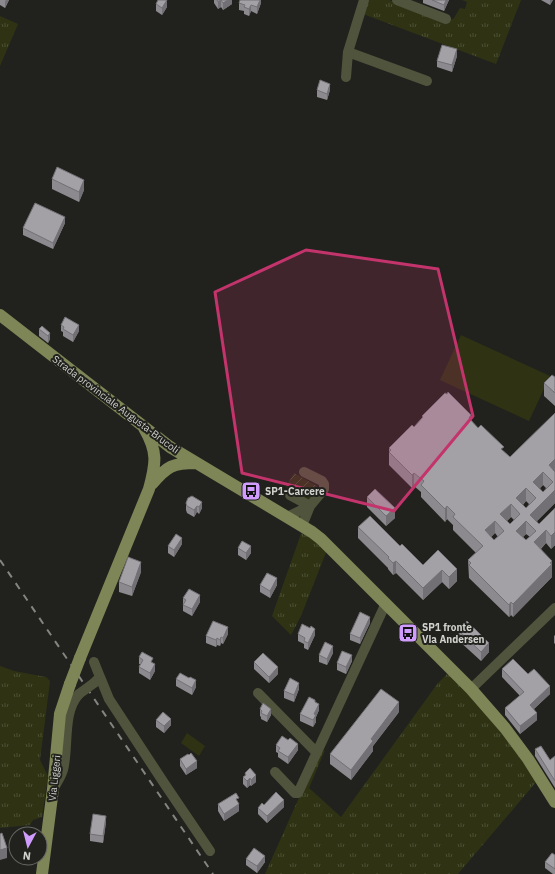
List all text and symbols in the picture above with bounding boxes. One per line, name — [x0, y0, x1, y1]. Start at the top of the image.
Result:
street label: Strada provinciale Augusta-Brucoli — [50, 352, 182, 456]
bus stop icon: SP1-Carcere — [240, 480, 262, 502]
place label: SP1-Carcere — [265, 485, 325, 498]
place label: SP1 fronte Via Andersen — [422, 621, 485, 646]
bus stop icon: SP1 fronte Via Andersen — [397, 622, 419, 644]
street label: Via Liggeri — [46, 755, 63, 802]
north arrow — [8, 826, 48, 866]
text: N — [22, 848, 32, 863]

